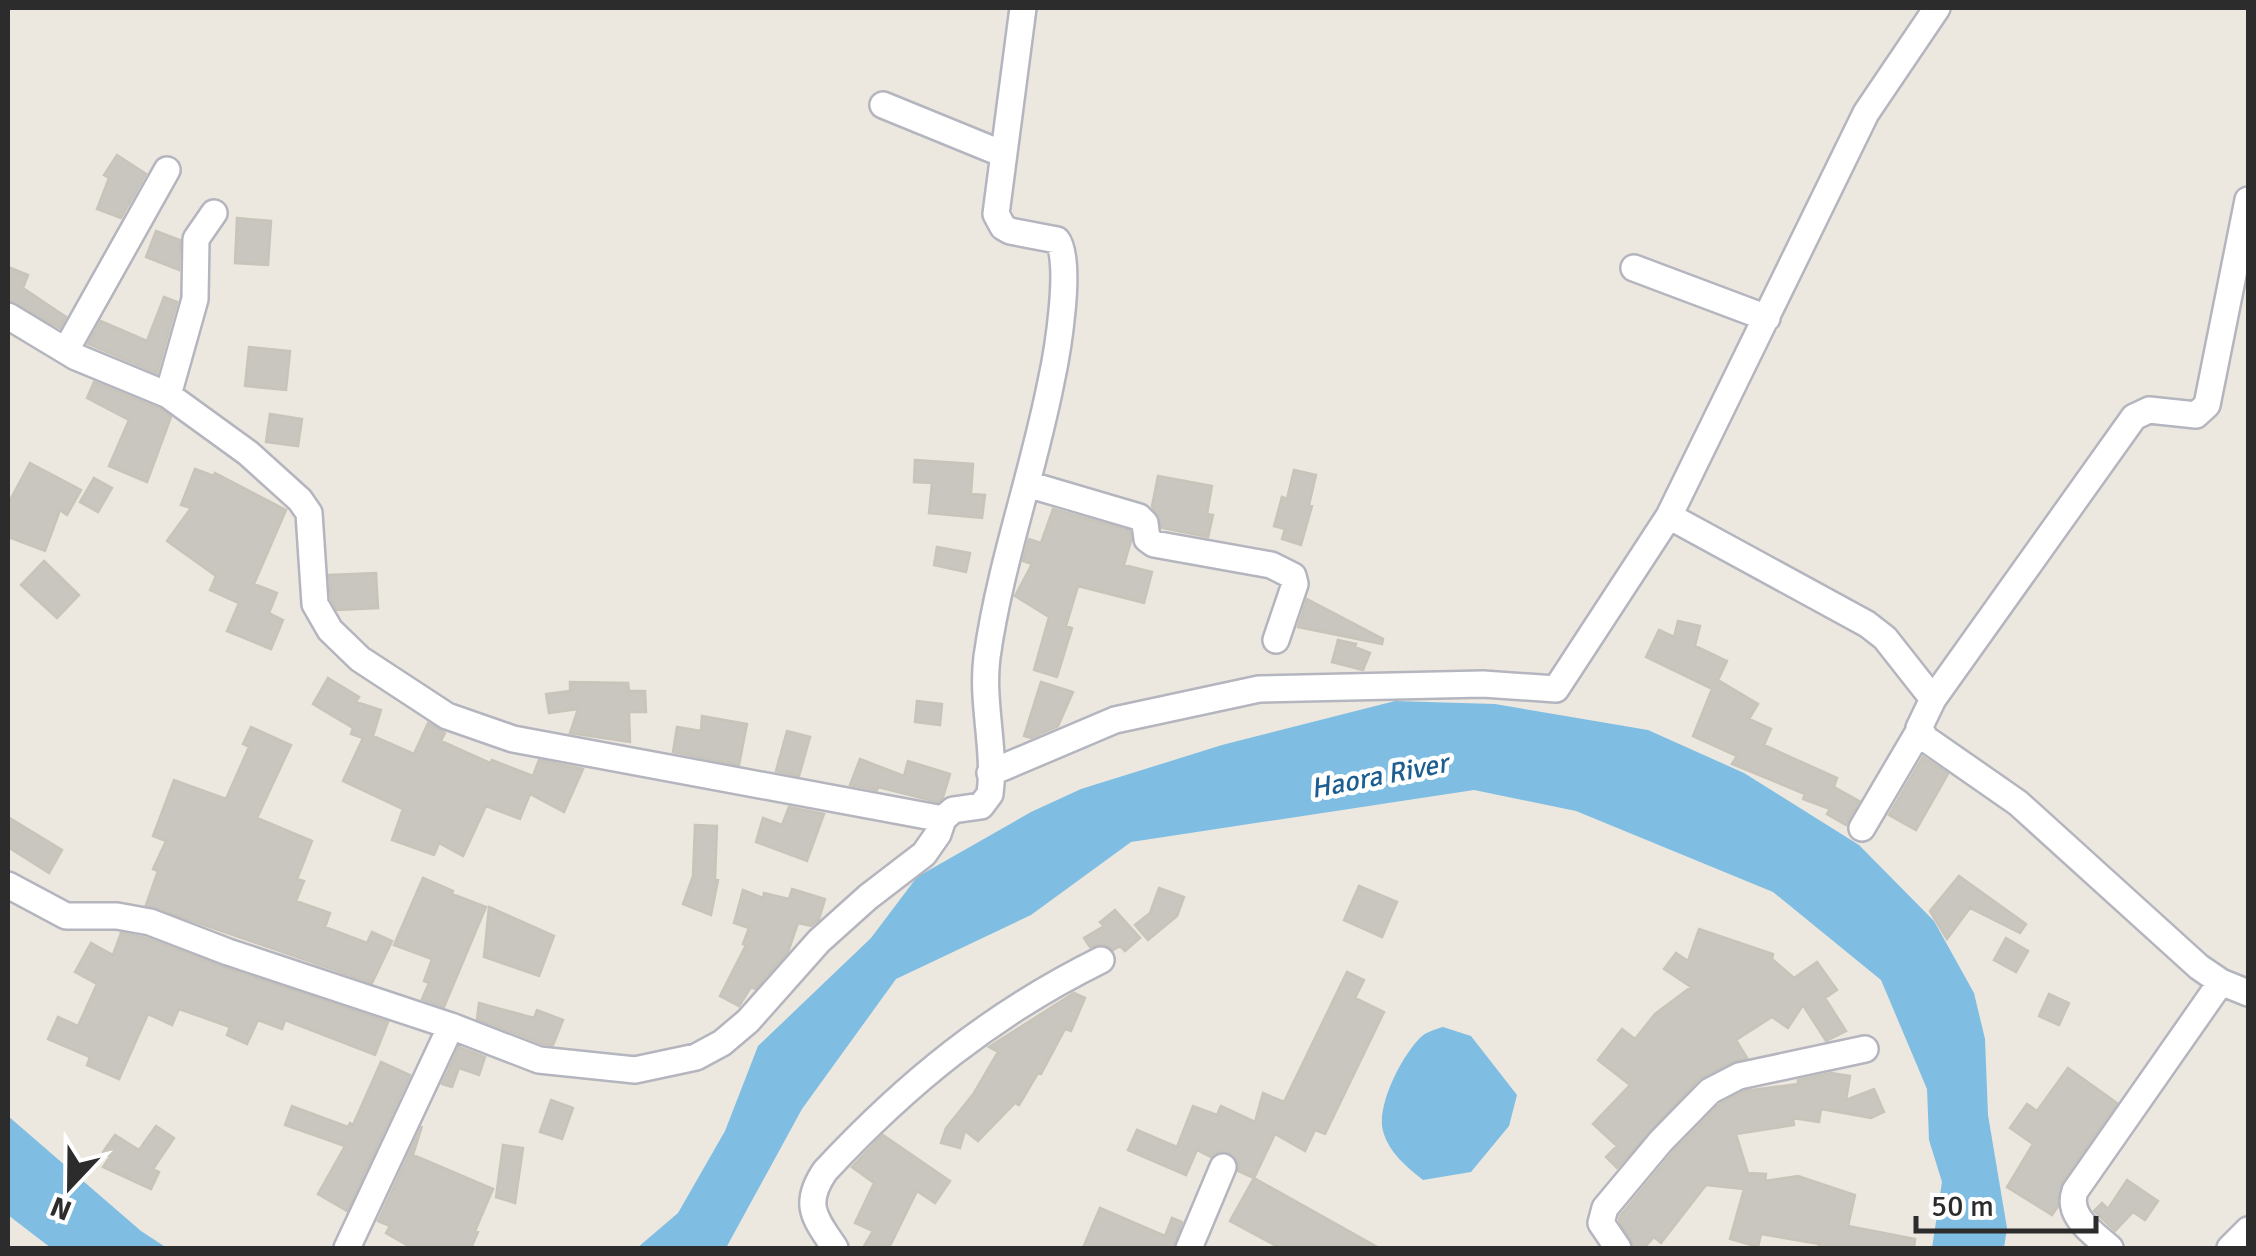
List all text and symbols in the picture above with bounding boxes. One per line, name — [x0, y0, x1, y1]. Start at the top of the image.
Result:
water label: Haora River — [1308, 745, 1454, 806]
north arrow — [20, 1136, 120, 1236]
scale bar — [1916, 1171, 2096, 1233]
text: 50 m — [1931, 1188, 1994, 1225]
text: N — [46, 1189, 76, 1228]

